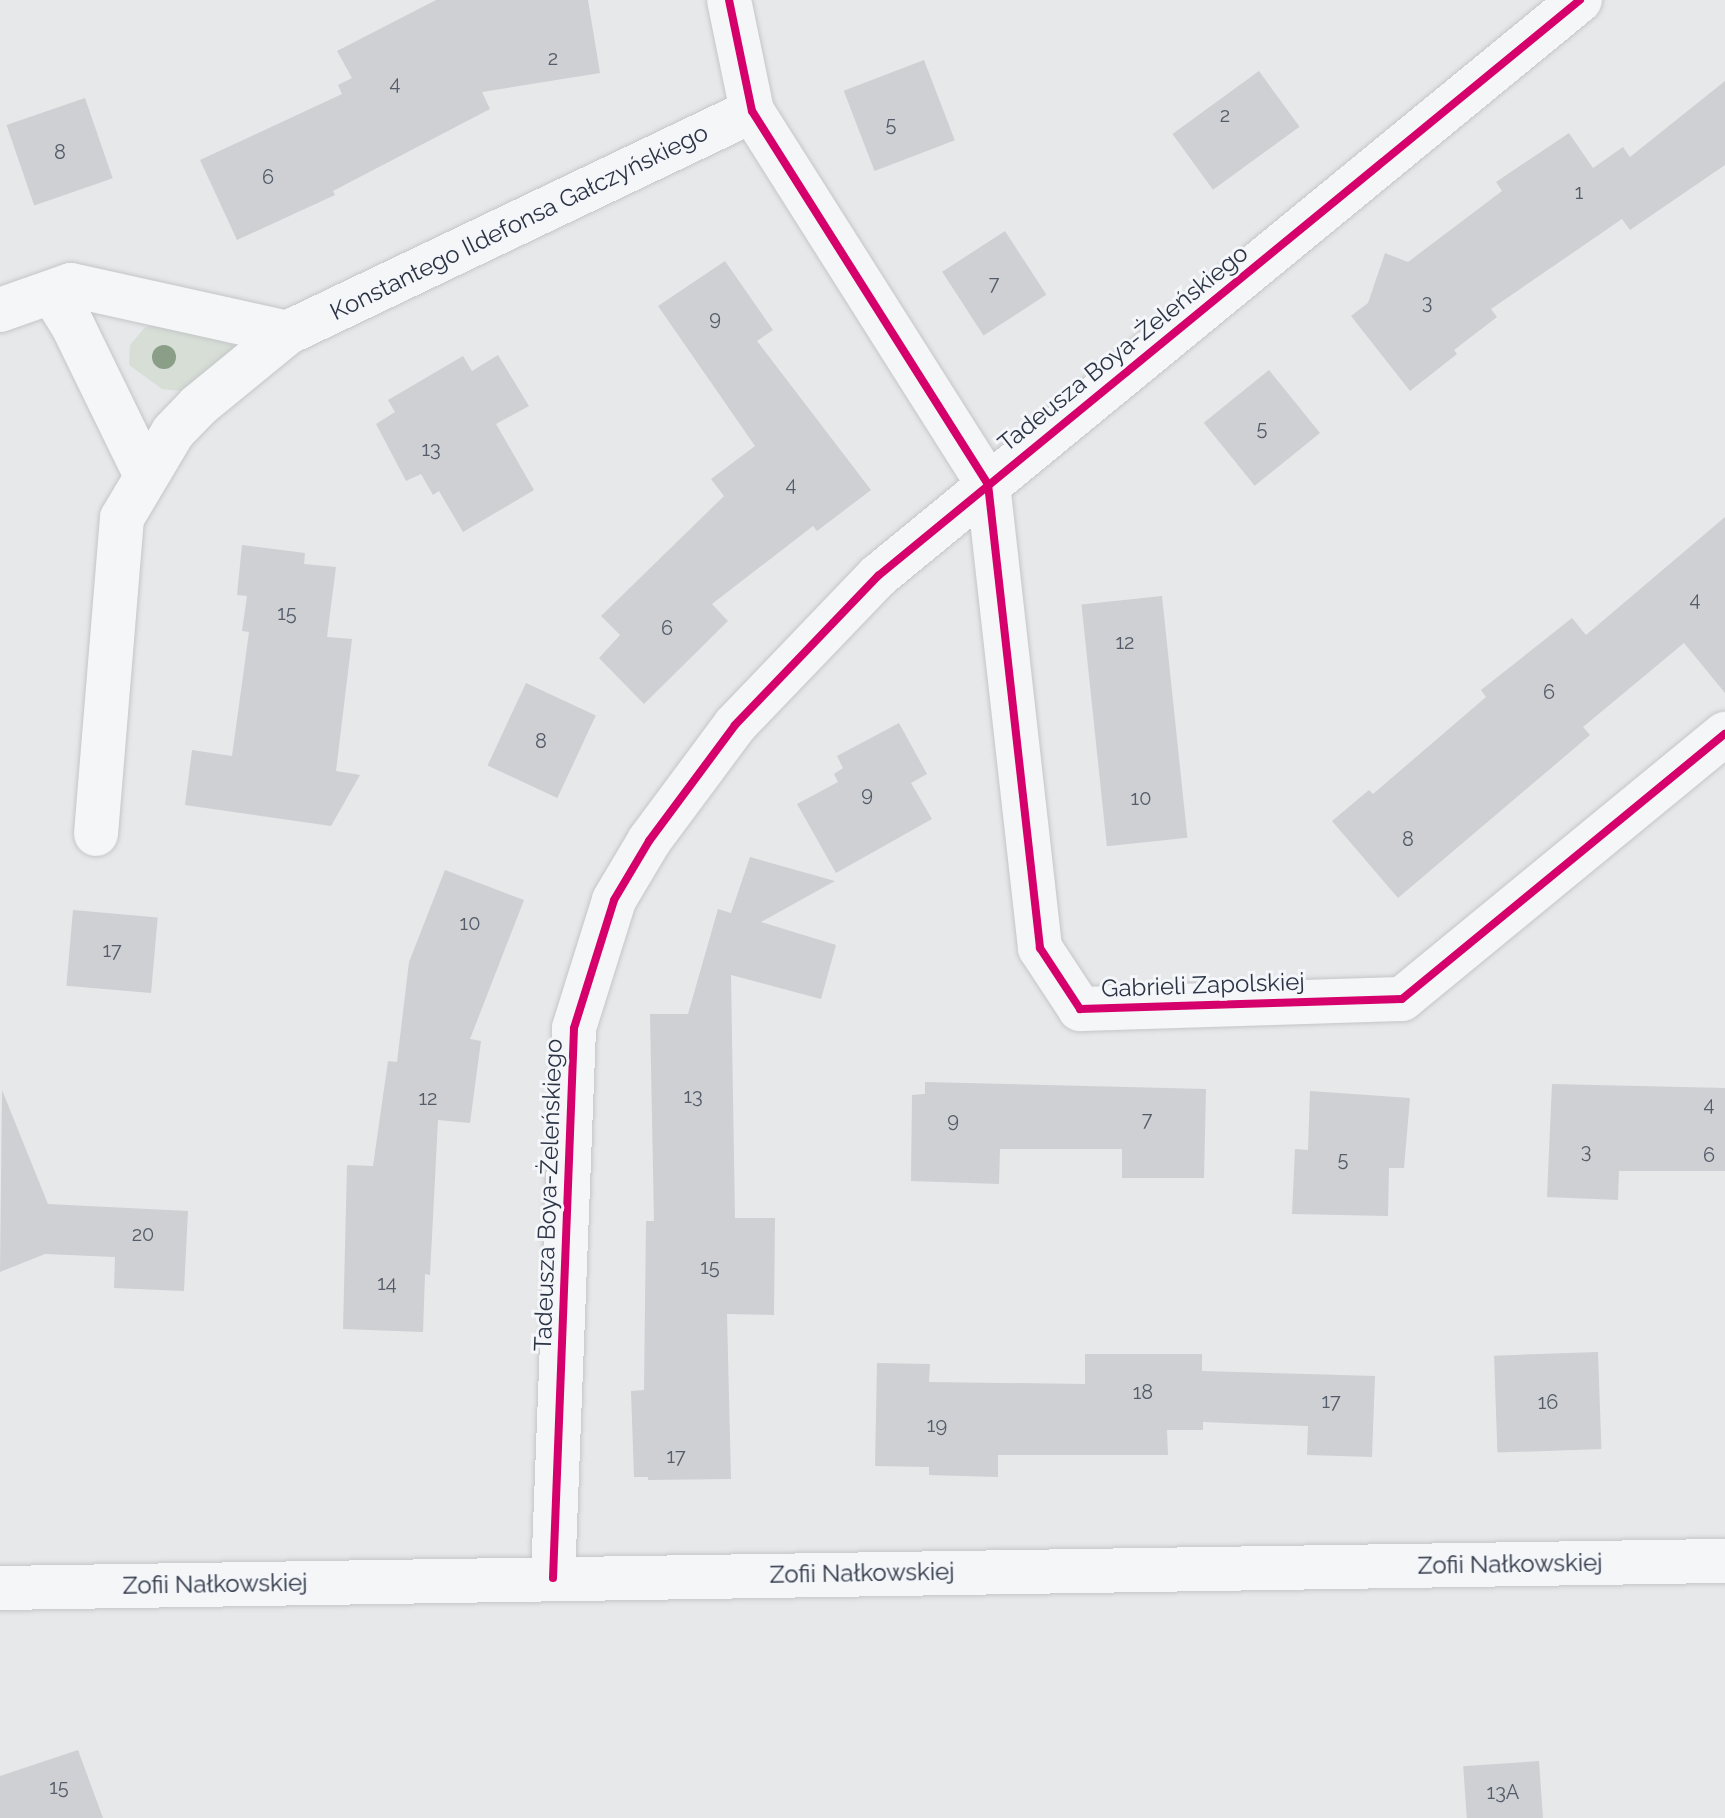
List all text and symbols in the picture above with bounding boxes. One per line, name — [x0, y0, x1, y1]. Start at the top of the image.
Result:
house number: 2 — [548, 46, 558, 70]
house number: 4 — [390, 71, 400, 95]
house number: 2 — [1220, 103, 1230, 127]
house number: 5 — [886, 112, 896, 136]
street label: Konstantego Ildefonsa Gałczyńskiego — [325, 118, 713, 326]
house number: 8 — [54, 140, 66, 164]
house number: 6 — [262, 165, 274, 189]
house number: 1 — [1575, 180, 1583, 204]
street label: Tadeusza Boya-Żeleńskiego — [992, 238, 1254, 458]
house number: 7 — [989, 271, 999, 295]
house number: 3 — [1422, 290, 1432, 314]
house number: 9 — [709, 306, 721, 330]
house number: 5 — [1257, 416, 1267, 440]
house number: 13 — [421, 437, 441, 461]
house number: 4 — [786, 472, 796, 496]
house number: 4 — [1690, 587, 1700, 611]
house number: 15 — [277, 601, 297, 625]
house number: 6 — [661, 616, 673, 640]
house number: 12 — [1116, 630, 1134, 654]
house number: 6 — [1543, 680, 1555, 704]
house number: 8 — [535, 729, 547, 753]
house number: 9 — [861, 782, 873, 806]
house number: 10 — [1131, 786, 1151, 810]
house number: 8 — [1402, 827, 1414, 851]
house number: 10 — [460, 911, 480, 935]
house number: 17 — [102, 938, 122, 962]
street label: Gabrieli Zapolskiej — [1101, 967, 1305, 1003]
street label: Tadeusza Boya-Żeleńskiego — [528, 1038, 568, 1352]
house number: 13 — [683, 1084, 703, 1108]
house number: 12 — [419, 1086, 437, 1110]
house number: 4 — [1704, 1092, 1714, 1116]
house number: 7 — [1142, 1107, 1152, 1131]
house number: 9 — [947, 1108, 959, 1132]
house number: 3 — [1581, 1139, 1591, 1163]
house number: 6 — [1703, 1143, 1715, 1167]
house number: 5 — [1338, 1147, 1348, 1171]
house number: 20 — [132, 1222, 154, 1246]
house number: 15 — [700, 1255, 720, 1279]
house number: 14 — [377, 1271, 397, 1295]
house number: 18 — [1133, 1380, 1153, 1404]
house number: 17 — [1321, 1389, 1341, 1413]
house number: 16 — [1538, 1390, 1558, 1414]
house number: 19 — [927, 1413, 947, 1437]
house number: 17 — [666, 1444, 686, 1468]
street label: Zofii Nałkowskiej — [1417, 1548, 1603, 1580]
street label: Zofii Nałkowskiej — [769, 1557, 955, 1589]
street label: Zofii Nałkowskiej — [122, 1568, 308, 1600]
house number: 15 — [49, 1775, 69, 1799]
house number: 13A — [1487, 1780, 1519, 1804]

